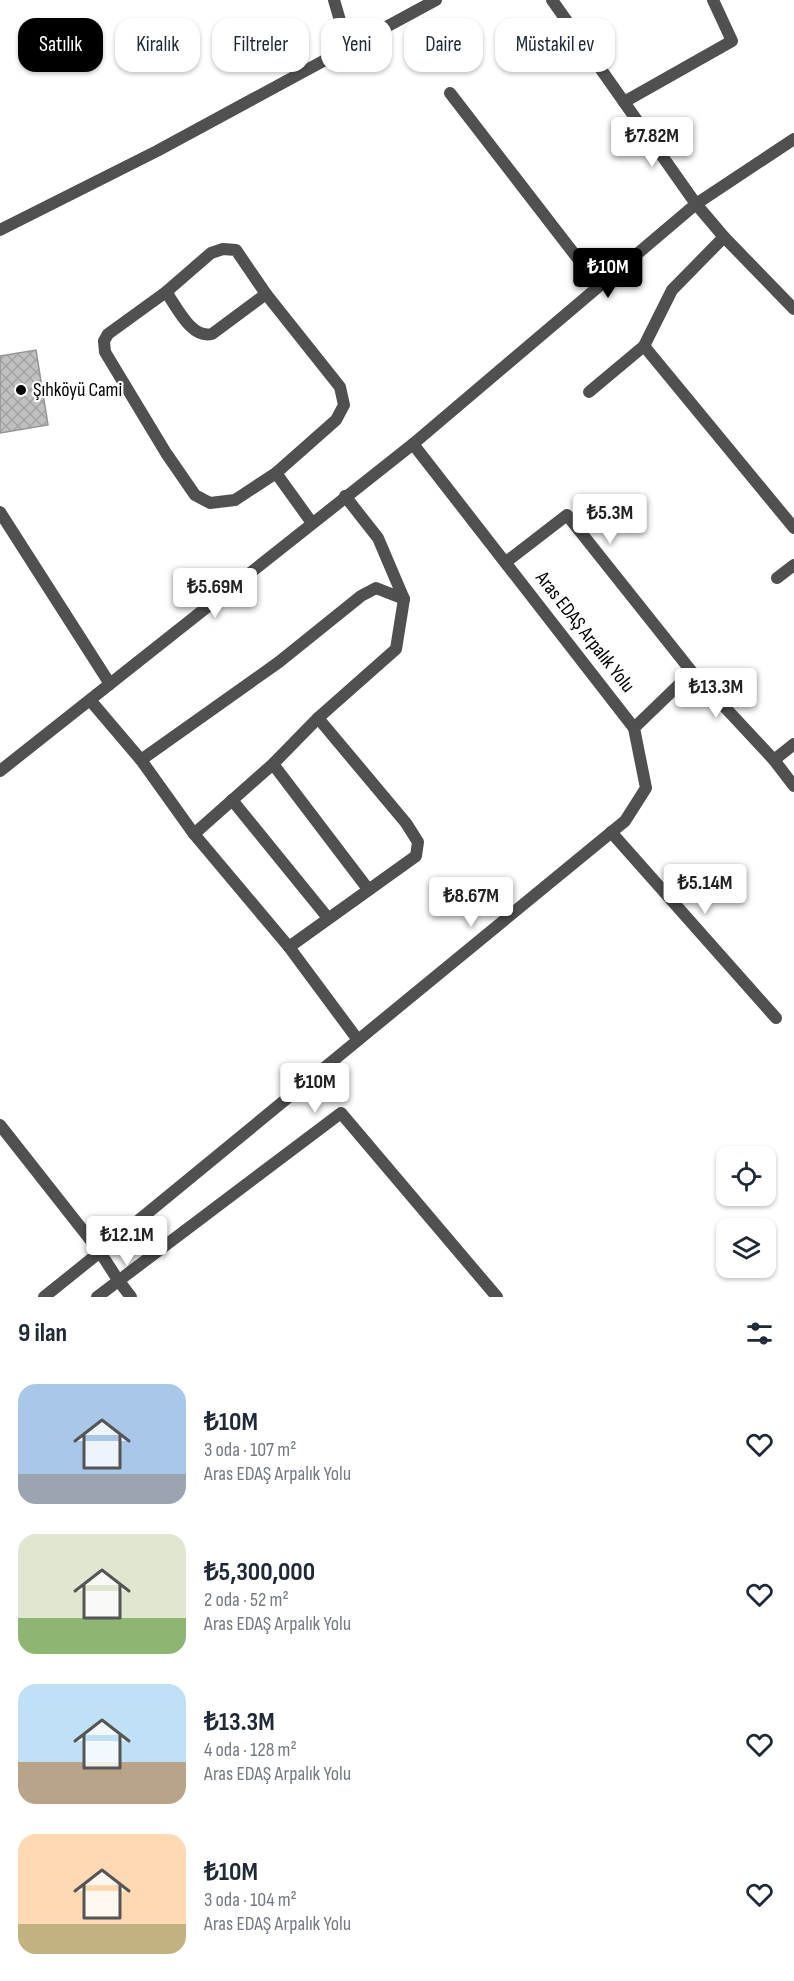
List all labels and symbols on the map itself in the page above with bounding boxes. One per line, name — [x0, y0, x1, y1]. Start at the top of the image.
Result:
pin: ₺7.82M — [603, 117, 701, 168]
pin: ₺10M — [572, 248, 644, 299]
place label: Şıhköyü Cami — [33, 378, 122, 402]
marker: Şıhköyü Cami — [14, 383, 28, 397]
pin: ₺5.3M — [568, 494, 652, 545]
street label: Aras EDAŞ Arpalık Yolu — [530, 566, 640, 697]
pin: ₺5.69M — [166, 568, 264, 619]
pin: ₺13.3M — [667, 668, 765, 719]
pin: ₺5.14M — [656, 864, 754, 915]
pin: ₺8.67M — [422, 877, 520, 928]
pin: ₺10M — [279, 1063, 351, 1114]
pin: ₺12.1M — [78, 1216, 176, 1267]

